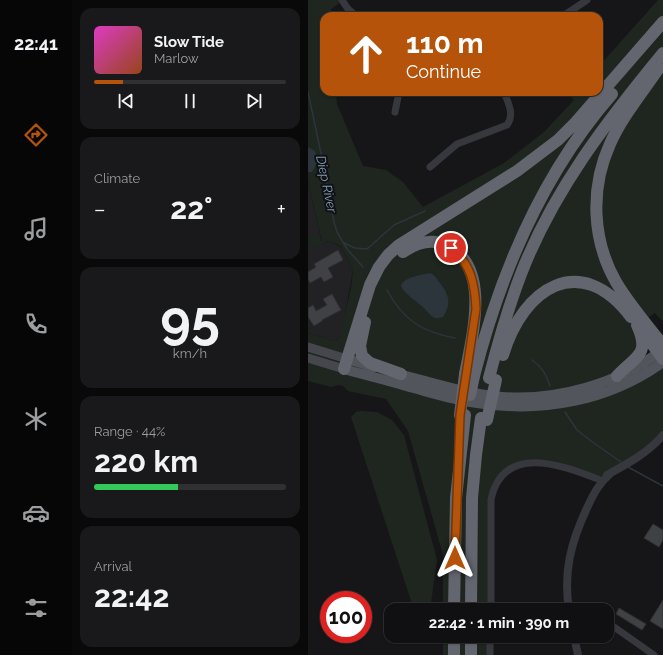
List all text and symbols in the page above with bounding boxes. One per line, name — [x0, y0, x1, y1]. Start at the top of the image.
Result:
text: 110 m — [406, 27, 484, 60]
icon: ahead — [340, 28, 392, 80]
text: 22:41 — [14, 33, 58, 54]
text: Slow Tide — [154, 33, 224, 51]
text: Marlow — [154, 51, 199, 66]
text: Continue — [406, 61, 481, 82]
icon: previous — [115, 90, 137, 112]
icon: pause — [179, 90, 201, 112]
icon: next — [243, 90, 265, 112]
icon: directions — [22, 121, 50, 149]
water label: Diep River — [313, 154, 340, 215]
text: Climate — [94, 171, 140, 186]
text: 22° — [170, 191, 212, 226]
text: − — [94, 196, 106, 222]
text: + — [277, 196, 286, 222]
icon: music — [22, 215, 50, 243]
pin — [434, 231, 468, 265]
icon: arrive — [440, 237, 462, 259]
text: 95 — [160, 289, 220, 350]
icon: phone — [22, 310, 50, 338]
text: km/h — [173, 346, 207, 361]
icon: climate — [22, 405, 50, 433]
text: Range · 44% — [94, 424, 165, 439]
text: 220 km — [94, 444, 198, 479]
icon: car — [22, 499, 50, 527]
position arrow — [434, 537, 476, 579]
text: Arrival — [94, 559, 132, 574]
text: 22:42 — [94, 579, 169, 614]
speed limit sign: 100 — [320, 591, 372, 643]
icon: filters — [22, 594, 50, 622]
text: 22:42 · 1 min · 390 m — [429, 614, 569, 632]

